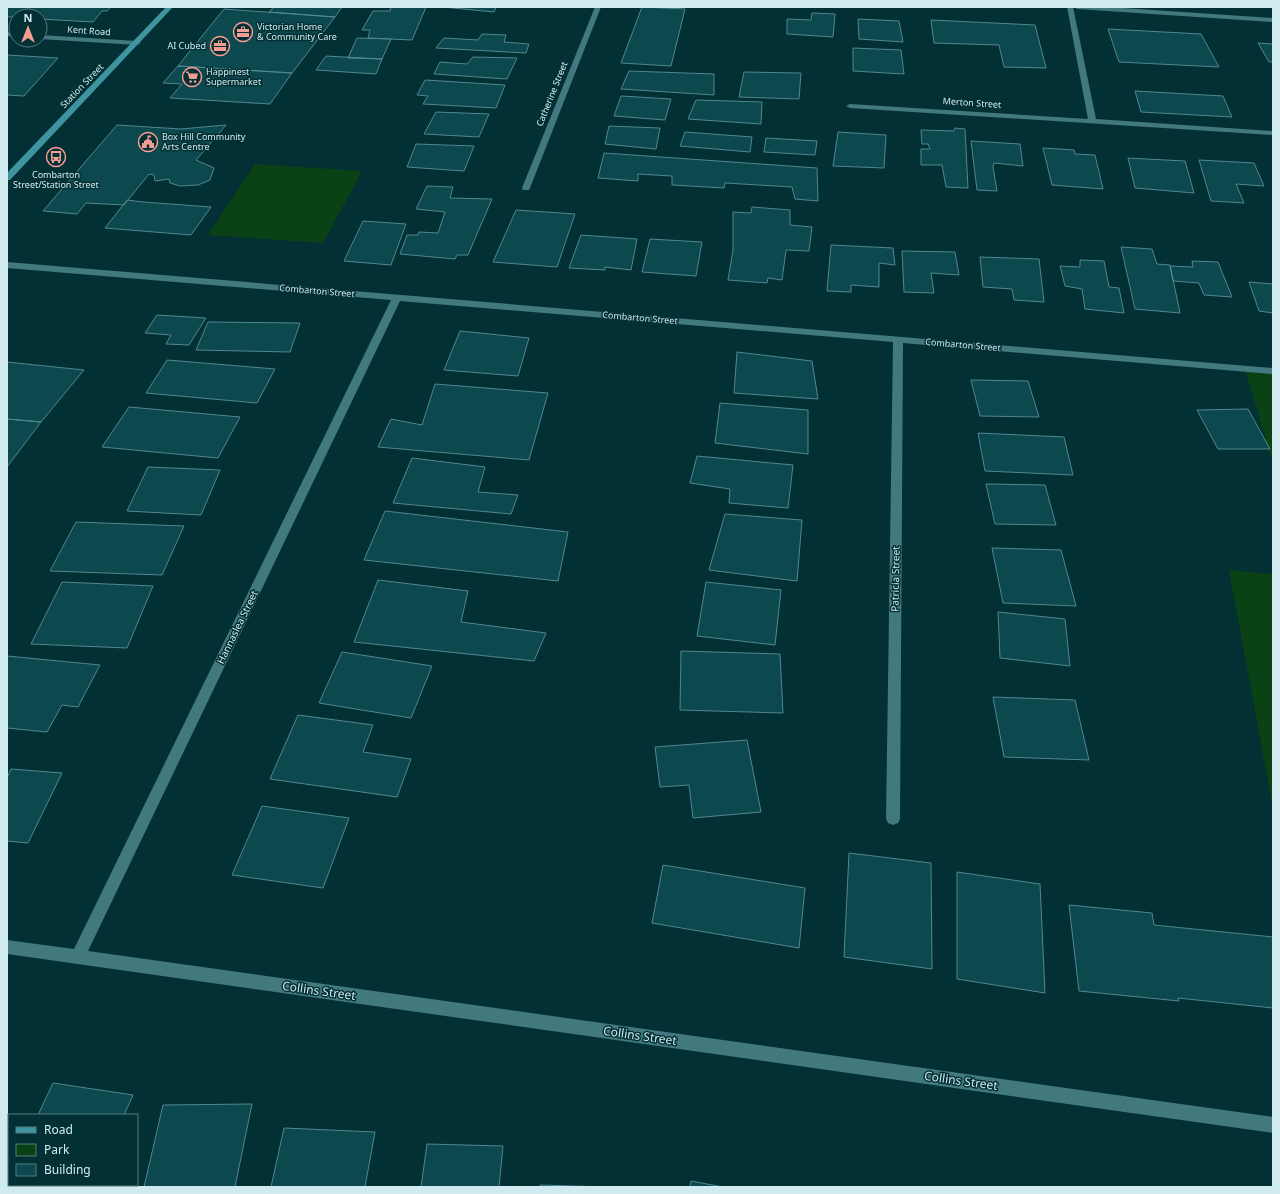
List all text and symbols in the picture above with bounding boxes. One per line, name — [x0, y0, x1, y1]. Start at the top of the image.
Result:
north arrow — [8, 8, 48, 48]
text: N — [24, 10, 32, 25]
place label: Victorian Home & Community Care — [257, 20, 337, 43]
office icon: Victorian Home & Community Care — [232, 21, 254, 43]
street label: Kent Road — [67, 23, 111, 39]
office icon: AI Cubed — [209, 35, 231, 57]
place label: AI Cubed — [167, 39, 206, 52]
street label: Catherine Street — [533, 59, 571, 128]
street label: Station Street — [57, 60, 107, 111]
place label: Happinest Supermarket — [206, 65, 262, 88]
supermarket icon: Happinest Supermarket — [181, 66, 203, 88]
street label: Merton Street — [942, 94, 1003, 111]
place label: Box Hill Community Arts Centre — [162, 130, 246, 153]
public building icon: Box Hill Community Arts Centre — [137, 131, 159, 153]
bus stop icon: Combarton Street/Station Street — [45, 146, 67, 168]
place label: Combarton Street/Station Street — [13, 168, 100, 191]
street label: Combarton Street — [279, 281, 356, 300]
street label: Combarton Street — [602, 308, 679, 327]
street label: Combarton Street — [925, 335, 1002, 354]
street label: Patricia Street — [887, 546, 903, 612]
street label: Hannaslea Street — [213, 588, 261, 666]
street label: Collins Street — [281, 977, 358, 1004]
street label: Collins Street — [602, 1022, 679, 1049]
street label: Collins Street — [923, 1067, 1000, 1094]
legend — [8, 1114, 138, 1186]
text: Road — [44, 1121, 73, 1138]
text: Park — [44, 1141, 70, 1158]
text: Building — [44, 1161, 91, 1178]

